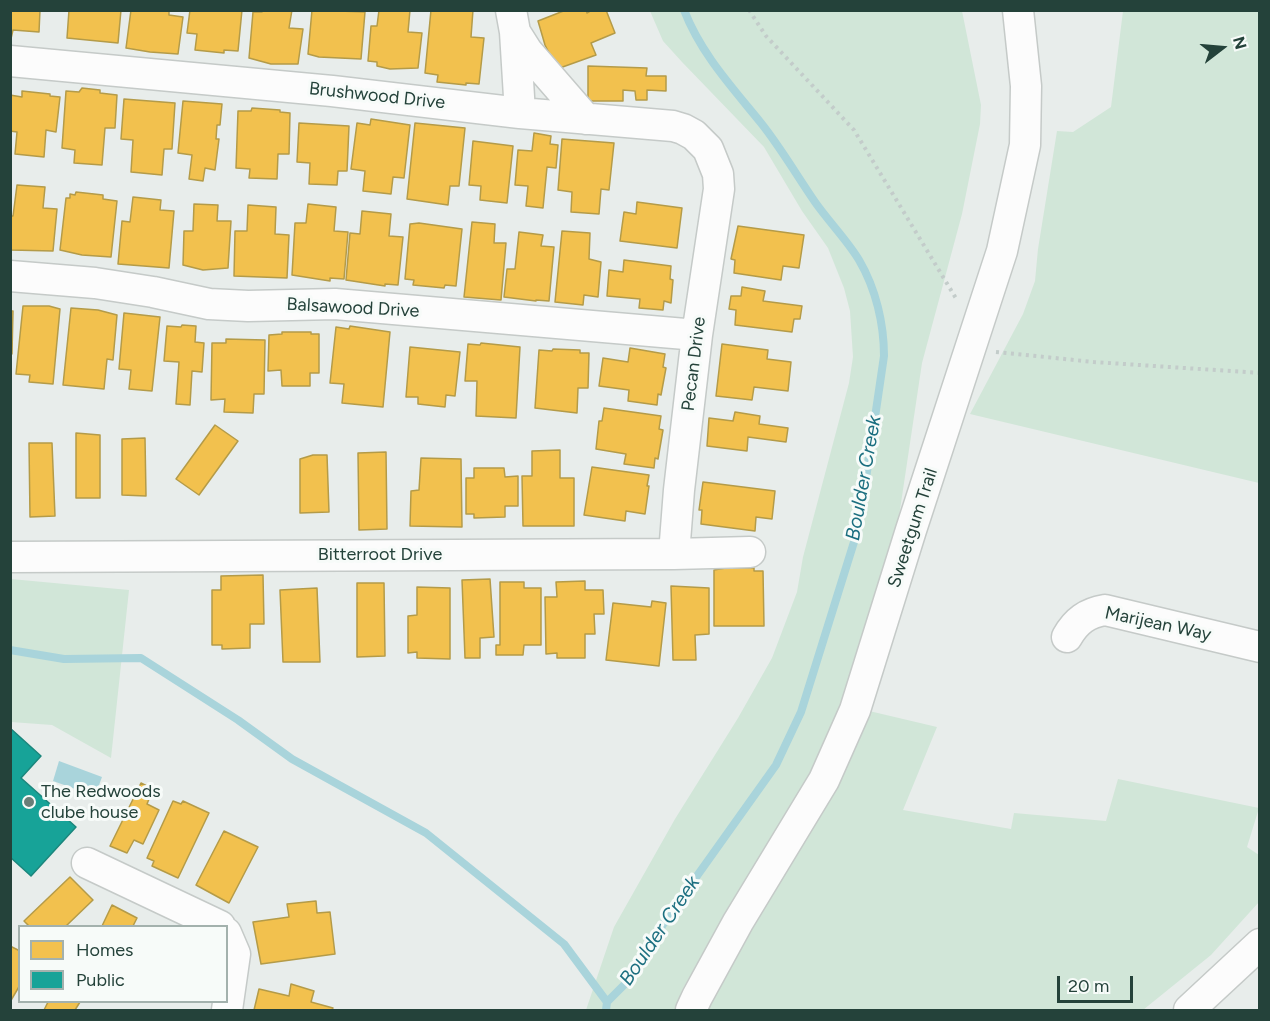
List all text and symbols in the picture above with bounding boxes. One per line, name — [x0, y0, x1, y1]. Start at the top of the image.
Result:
north arrow — [1192, 18, 1252, 78]
text: N — [1229, 34, 1251, 51]
street label: Brushwood Drive — [308, 78, 446, 114]
street label: Balsawood Drive — [286, 294, 420, 322]
street label: Pecan Drive — [677, 315, 711, 413]
water label: Boulder Creek — [841, 414, 887, 542]
street label: Sweetgum Trail — [884, 466, 942, 590]
street label: Bitterroot Drive — [318, 544, 442, 566]
street label: Marijean Way — [1103, 602, 1213, 646]
place label: The Redwoods clube house — [41, 781, 161, 824]
marker: The Redwoods clube house — [22, 795, 36, 809]
water label: Boulder Creek — [615, 872, 705, 990]
legend — [18, 925, 228, 1003]
text: Homes — [76, 939, 134, 961]
scale bar — [1060, 964, 1136, 1002]
text: Public — [76, 969, 125, 991]
text: 20 m — [1068, 975, 1109, 997]

